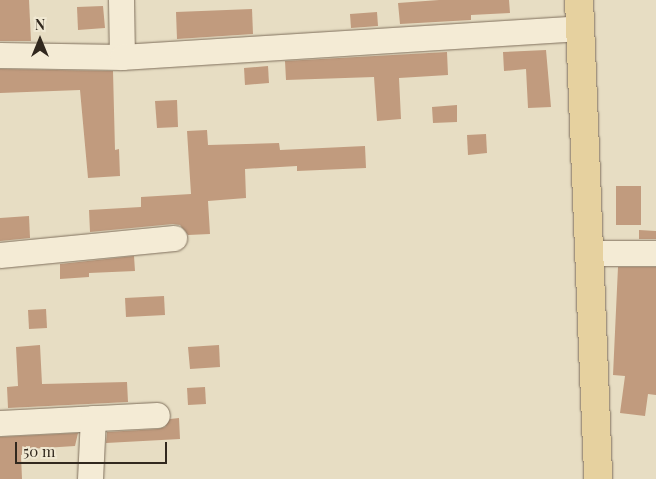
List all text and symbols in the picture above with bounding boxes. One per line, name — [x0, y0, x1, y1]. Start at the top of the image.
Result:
north arrow — [15, 15, 65, 65]
text: N — [35, 15, 45, 34]
scale bar — [18, 432, 170, 464]
text: 50 m — [23, 441, 55, 461]

